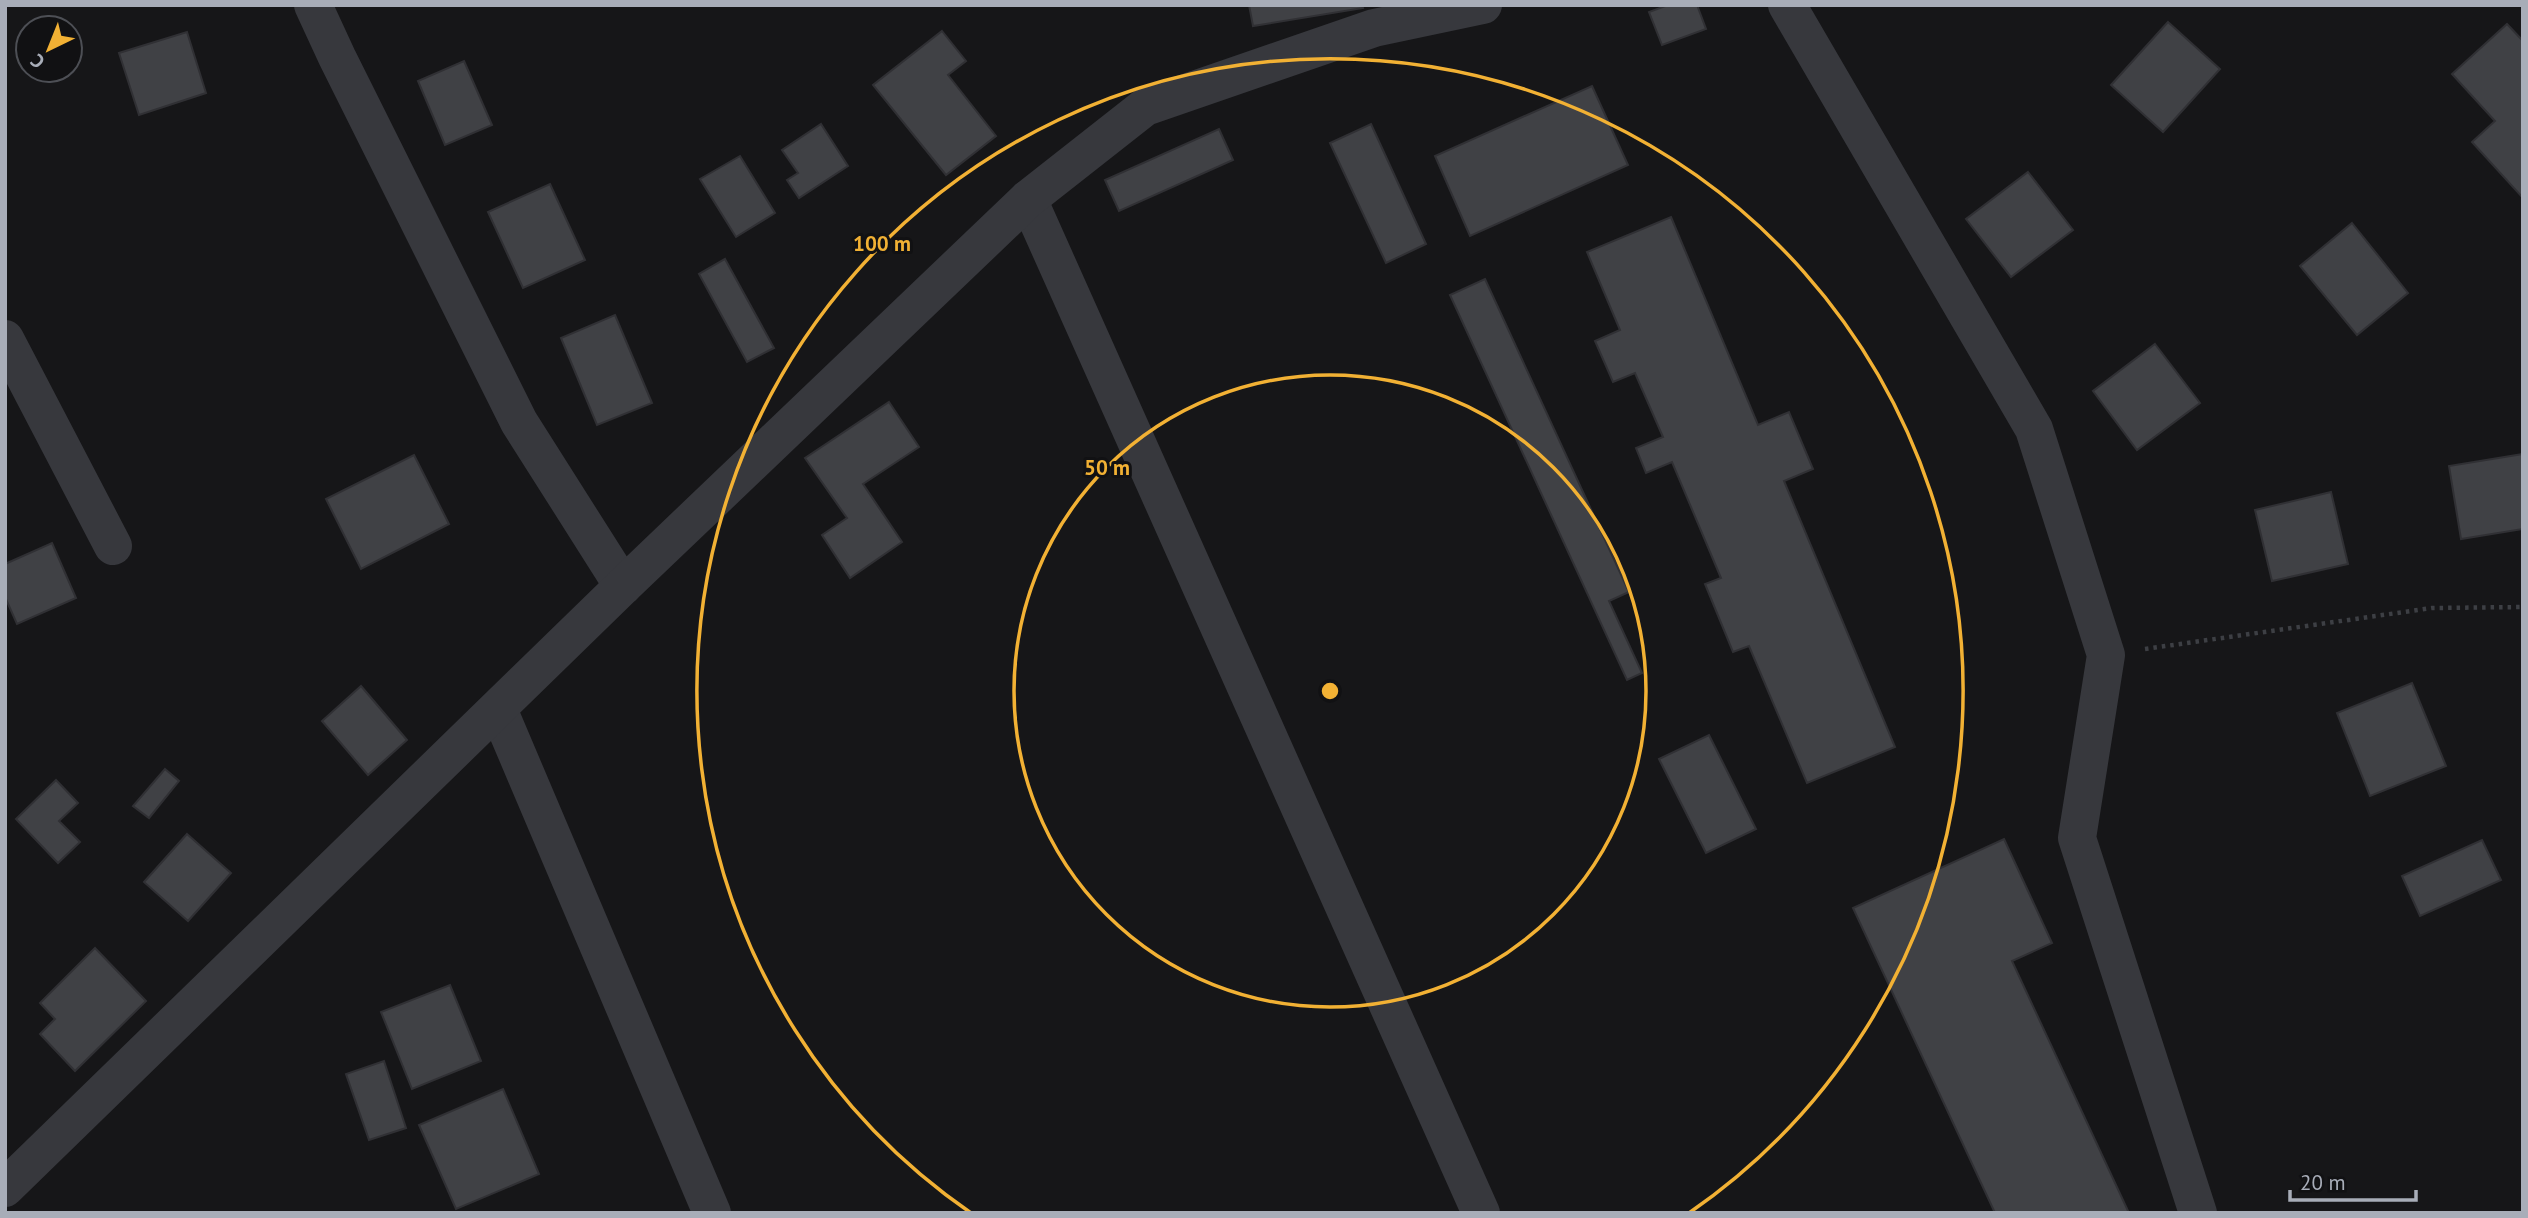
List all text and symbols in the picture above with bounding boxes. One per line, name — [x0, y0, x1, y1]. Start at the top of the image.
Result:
north arrow — [14, 14, 84, 84]
text: С — [25, 49, 49, 74]
text: 100 m — [853, 230, 911, 257]
text: 50 m — [1084, 454, 1130, 481]
centre of rings — [1318, 679, 1342, 703]
scale bar — [2290, 1158, 2416, 1202]
text: 20 m — [2300, 1169, 2346, 1196]

